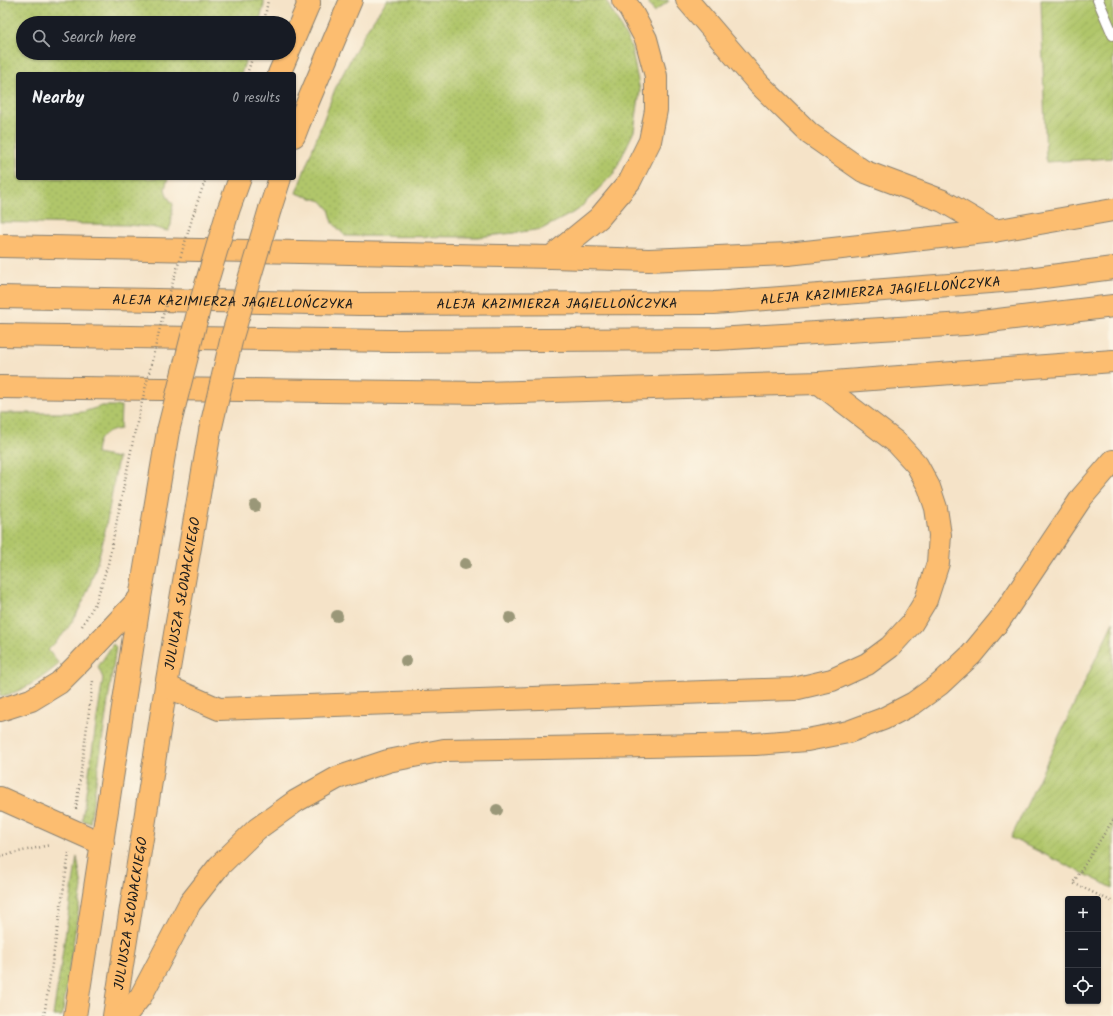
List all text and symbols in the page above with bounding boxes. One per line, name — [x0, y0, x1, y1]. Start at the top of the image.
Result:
search box — [16, 16, 296, 60]
text: Search here — [62, 26, 136, 50]
icon: search — [30, 27, 52, 49]
text: Nearby — [32, 85, 84, 112]
text: 0 results — [233, 88, 280, 109]
street label: ALEJA KAZIMIERZA JAGIELLOŃCZYKA — [760, 271, 1002, 311]
street label: ALEJA KAZIMIERZA JAGIELLOŃCZYKA — [112, 289, 354, 316]
street label: ALEJA KAZIMIERZA JAGIELLOŃCZYKA — [436, 293, 677, 316]
street label: JULIUSZA SŁOWACKIEGO — [159, 515, 207, 672]
street label: JULIUSZA SŁOWACKIEGO — [108, 835, 154, 992]
map controls — [1065, 896, 1101, 1004]
button: + — [1065, 896, 1101, 932]
button: − — [1065, 932, 1101, 968]
button: locate — [1065, 968, 1101, 1004]

